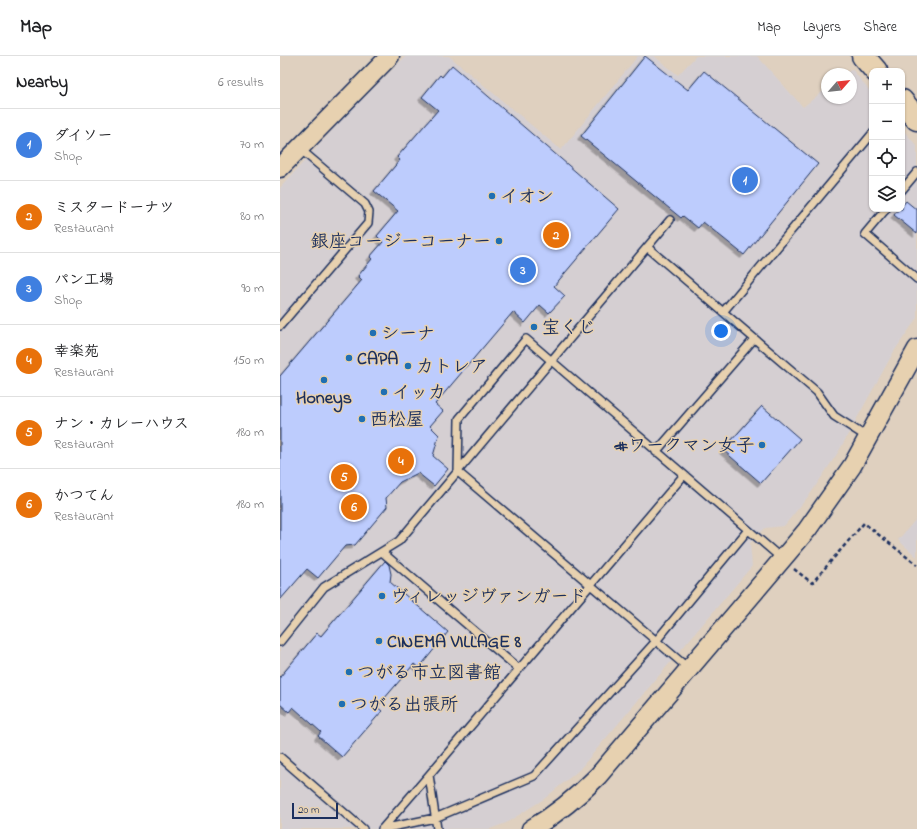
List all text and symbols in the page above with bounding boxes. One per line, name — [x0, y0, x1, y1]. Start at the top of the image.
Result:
text: Map — [20, 14, 52, 41]
text: Map — [757, 17, 781, 38]
text: Layers — [803, 17, 841, 38]
text: Share — [863, 17, 897, 38]
north arrow — [821, 68, 857, 104]
map controls — [869, 68, 905, 212]
button: + — [869, 68, 905, 104]
text: Nearby — [16, 70, 68, 95]
text: 6 results — [218, 73, 264, 92]
button: − — [869, 104, 905, 140]
text: ダイソー — [54, 125, 113, 147]
text: 1 — [27, 135, 31, 154]
text: 70 m — [240, 135, 264, 154]
button: locate — [869, 140, 905, 176]
text: Shop — [54, 147, 82, 166]
pin: 1 — [732, 165, 758, 195]
button: layers — [869, 176, 905, 212]
place label: イオン — [500, 185, 554, 211]
marker: イオン — [487, 191, 497, 201]
text: ミスタードーナツ — [54, 197, 174, 219]
text: 2 — [26, 207, 32, 226]
text: 80 m — [240, 207, 264, 226]
text: Restaurant — [54, 219, 114, 238]
pin: 2 — [543, 220, 569, 250]
place label: 銀座コージーコーナー — [311, 230, 491, 256]
marker: 銀座コージーコーナー — [494, 236, 504, 246]
pin: 3 — [510, 255, 536, 285]
text: パン工場 — [54, 269, 114, 291]
text: 3 — [26, 279, 32, 298]
text: 90 m — [241, 279, 264, 298]
text: Shop — [54, 291, 82, 310]
place label: 宝くじ — [542, 316, 596, 342]
your location — [711, 321, 731, 341]
place label: シーナ — [381, 322, 435, 348]
marker: 宝くじ — [529, 322, 539, 332]
marker: シーナ — [368, 328, 378, 338]
text: 幸楽苑 — [54, 341, 99, 363]
place label: CAPA — [357, 347, 398, 373]
text: 4 — [26, 351, 32, 370]
text: 150 m — [233, 351, 264, 370]
marker: CAPA — [344, 353, 354, 363]
place label: カトレア — [416, 355, 488, 381]
marker: カトレア — [403, 361, 413, 371]
text: Restaurant — [54, 363, 114, 382]
marker: Honeys — [319, 375, 329, 385]
place label: イッカ — [392, 381, 446, 407]
place label: Honeys — [296, 386, 352, 413]
marker: イッカ — [379, 387, 389, 397]
place label: 西松屋 — [370, 408, 424, 434]
text: ナン・カレーハウス — [54, 413, 189, 435]
marker: 西松屋 — [357, 414, 367, 424]
text: 5 — [25, 423, 33, 442]
text: 180 m — [236, 423, 264, 442]
place label: #ワークマン女子 — [613, 434, 754, 460]
text: Restaurant — [54, 435, 114, 454]
marker: #ワークマン女子 — [757, 440, 767, 450]
pin: 4 — [388, 446, 414, 476]
pin: 5 — [331, 462, 357, 492]
text: かつてん — [54, 485, 114, 507]
pin: 6 — [341, 492, 367, 522]
text: 6 — [26, 495, 32, 514]
text: 180 m — [236, 495, 264, 514]
text: Restaurant — [54, 507, 114, 526]
place label: ヴィレッジヴァンガード — [390, 585, 586, 611]
marker: ヴィレッジヴァンガード — [377, 591, 387, 601]
place label: CINEMA VILLAGE 8 — [387, 630, 521, 656]
marker: CINEMA VILLAGE 8 — [374, 636, 384, 646]
place label: つがる市立図書館 — [357, 661, 501, 687]
marker: つがる市立図書館 — [344, 667, 354, 677]
place label: つがる出張所 — [350, 693, 458, 719]
marker: つがる出張所 — [337, 699, 347, 709]
scale bar — [292, 801, 338, 820]
text: 20 m — [298, 802, 320, 818]

